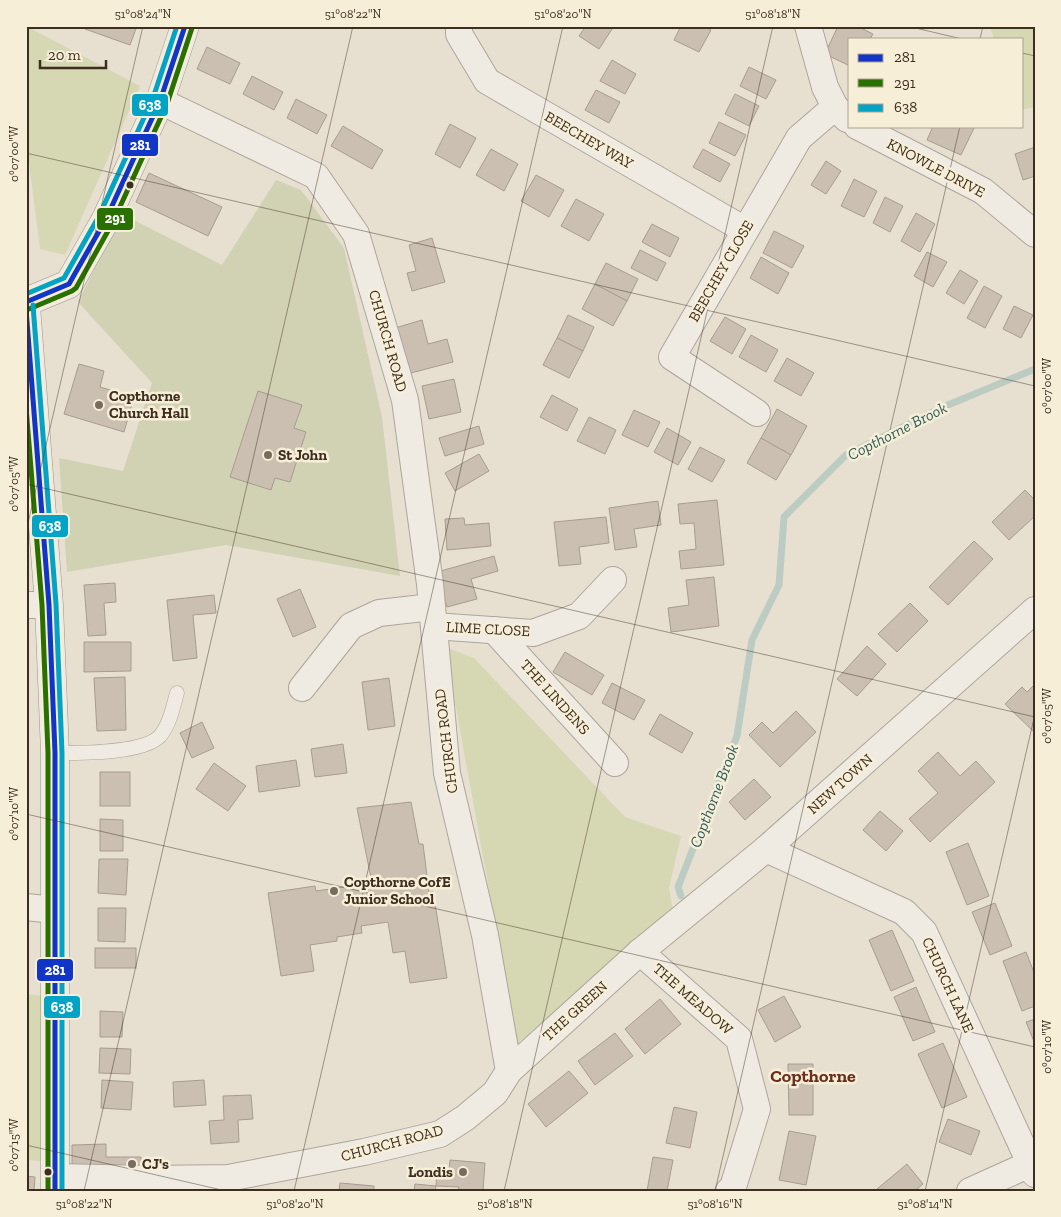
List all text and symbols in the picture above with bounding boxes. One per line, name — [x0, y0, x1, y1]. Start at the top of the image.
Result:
text: 51°08'24"N — [115, 7, 171, 21]
text: 51°08'22"N — [325, 7, 381, 21]
text: 51°08'20"N — [534, 7, 592, 21]
text: 51°08'18"N — [745, 7, 801, 21]
scale bar — [40, 38, 106, 70]
legend — [848, 38, 1024, 128]
text: 20 m — [48, 46, 81, 64]
text: 281 — [894, 48, 916, 66]
text: 291 — [894, 74, 916, 92]
line badge: 638 — [131, 93, 169, 117]
text: 638 — [139, 97, 162, 114]
text: 638 — [894, 98, 917, 116]
street label: BEECHEY WAY — [542, 107, 637, 173]
text: 0°07'00"W — [7, 125, 21, 182]
line badge: 281 — [121, 133, 159, 157]
street label: KNOWLE DRIVE — [884, 135, 988, 202]
text: 281 — [130, 137, 151, 154]
unlabelled marker — [125, 180, 135, 190]
line badge: 291 — [96, 207, 134, 231]
text: 291 — [105, 210, 126, 227]
street label: BEECHEY CLOSE — [685, 217, 757, 325]
street label: CHURCH ROAD — [365, 288, 411, 394]
text: 0°07'00"W — [1040, 357, 1054, 414]
place label: Copthorne Church Hall — [109, 387, 189, 422]
water label: Copthorne Brook — [844, 398, 950, 464]
marker: Copthorne Church Hall — [93, 399, 105, 411]
place label: St John — [278, 446, 327, 464]
marker: St John — [262, 449, 274, 461]
text: 0°07'05"W — [7, 456, 21, 512]
line badge: 638 — [31, 514, 69, 538]
text: 638 — [39, 518, 62, 535]
street label: LIME CLOSE — [446, 618, 531, 640]
street label: THE LINDENS — [516, 656, 594, 738]
street label: CHURCH ROAD — [431, 688, 461, 794]
text: 0°07'05"W — [1040, 688, 1054, 744]
water label: Copthorne Brook — [686, 742, 742, 850]
street label: NEW TOWN — [804, 750, 876, 818]
text: 0°07'10"W — [7, 786, 21, 841]
place label: Copthorne CofE Junior School — [344, 873, 451, 908]
marker: Copthorne CofE Junior School — [328, 885, 340, 897]
street label: CHURCH LANE — [918, 934, 978, 1036]
line badge: 281 — [36, 958, 74, 982]
street label: THE MEADOW — [649, 959, 737, 1039]
text: 281 — [45, 962, 66, 979]
street label: THE GREEN — [539, 977, 611, 1045]
line badge: 638 — [43, 995, 81, 1019]
text: 638 — [51, 999, 74, 1016]
text: 0°07'10"W — [1040, 1019, 1054, 1074]
district label: Copthorne — [770, 1065, 856, 1087]
text: 0°07'15"W — [7, 1118, 21, 1171]
street label: CHURCH ROAD — [339, 1121, 445, 1165]
place label: CJ's — [142, 1155, 169, 1173]
marker: CJ's — [126, 1158, 138, 1170]
place label: Londis — [408, 1163, 453, 1181]
marker: Londis — [457, 1166, 469, 1178]
unlabelled marker — [43, 1167, 53, 1177]
text: 51°08'22"N — [56, 1197, 112, 1211]
text: 51°08'20"N — [266, 1197, 324, 1211]
text: 51°08'18"N — [477, 1197, 533, 1211]
text: 51°08'16"N — [687, 1197, 743, 1211]
text: 51°08'14"N — [897, 1197, 953, 1211]

